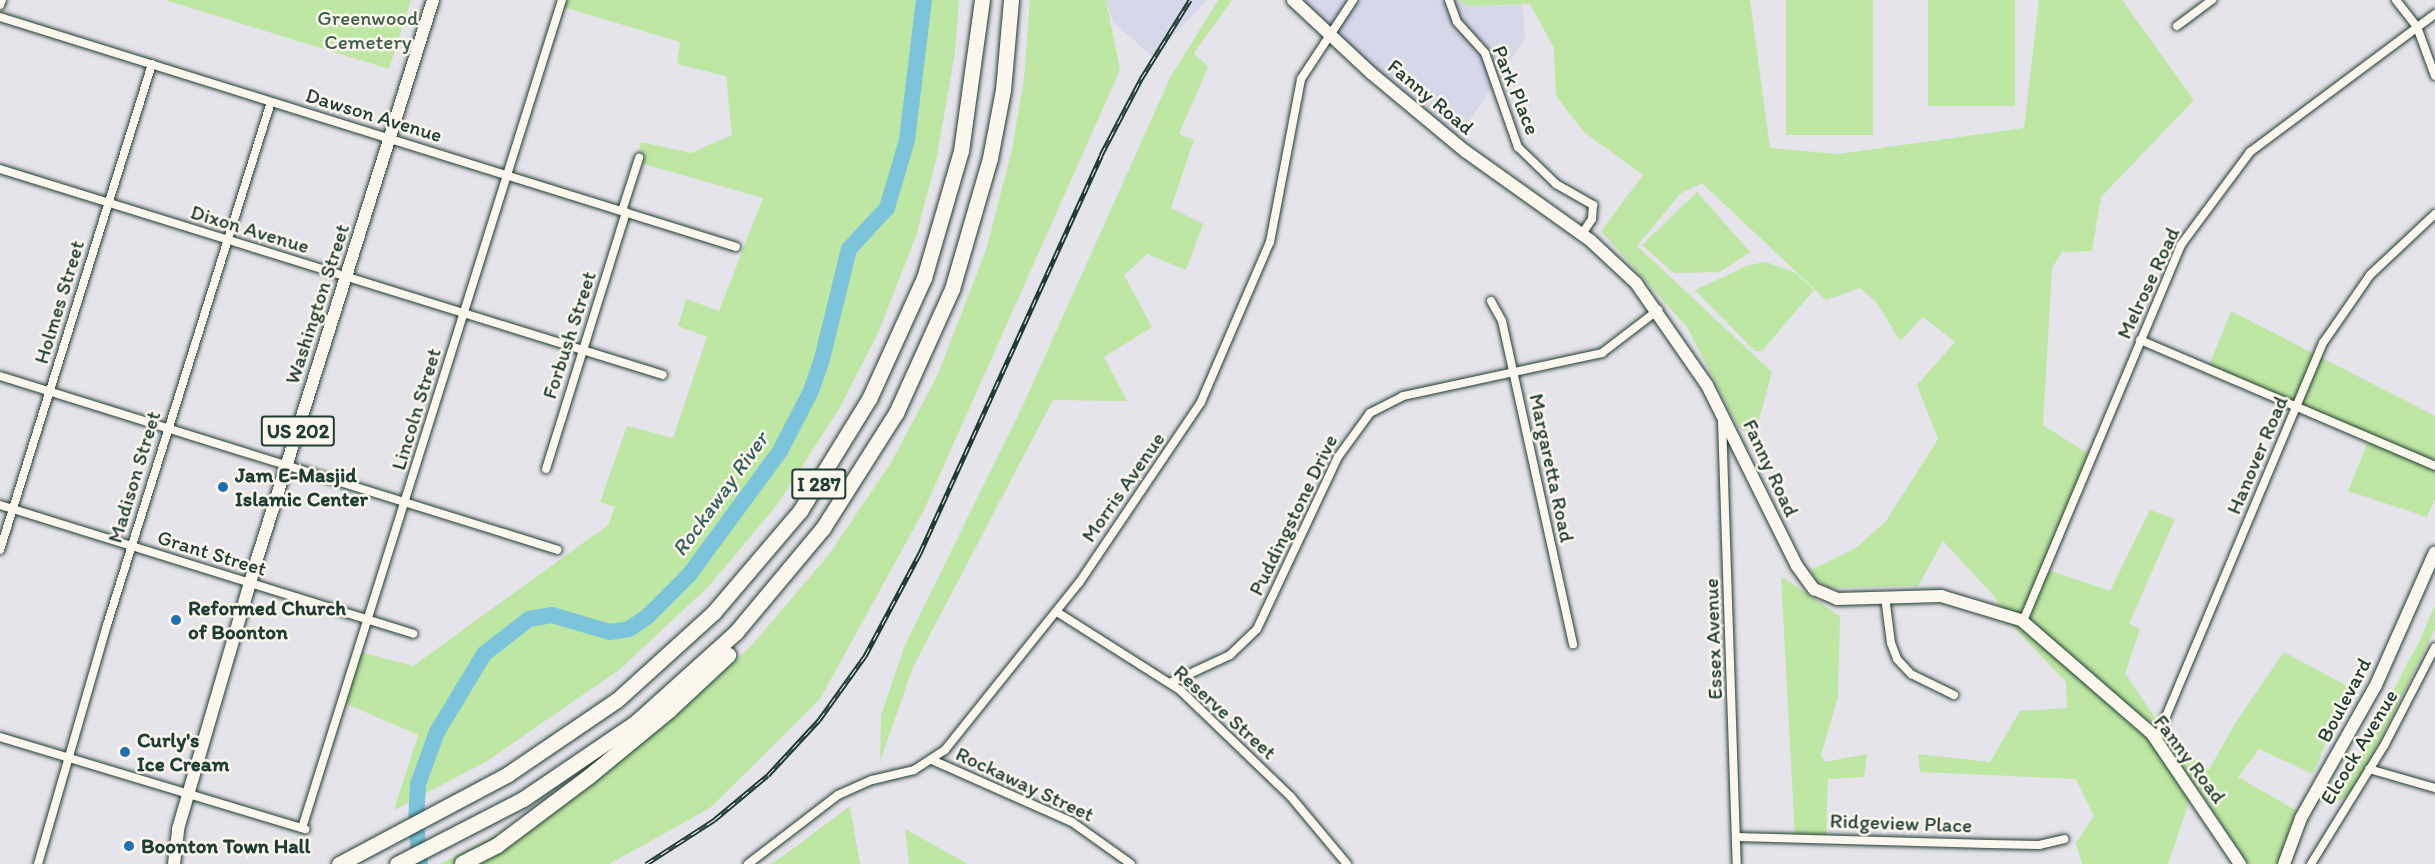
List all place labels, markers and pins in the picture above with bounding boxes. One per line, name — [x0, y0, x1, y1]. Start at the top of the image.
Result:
place label: Jam E-Masjid Islamic Center — [235, 462, 368, 512]
marker: Jam E-Masjid Islamic Center — [216, 480, 230, 494]
place label: Reformed Church of Boonton — [188, 595, 347, 645]
marker: Reformed Church of Boonton — [169, 613, 183, 627]
place label: Curly's Ice Cream — [137, 727, 228, 777]
marker: Curly's Ice Cream — [118, 745, 132, 759]
place label: Boonton Town Hall — [141, 833, 311, 859]
marker: Boonton Town Hall — [122, 839, 136, 853]

